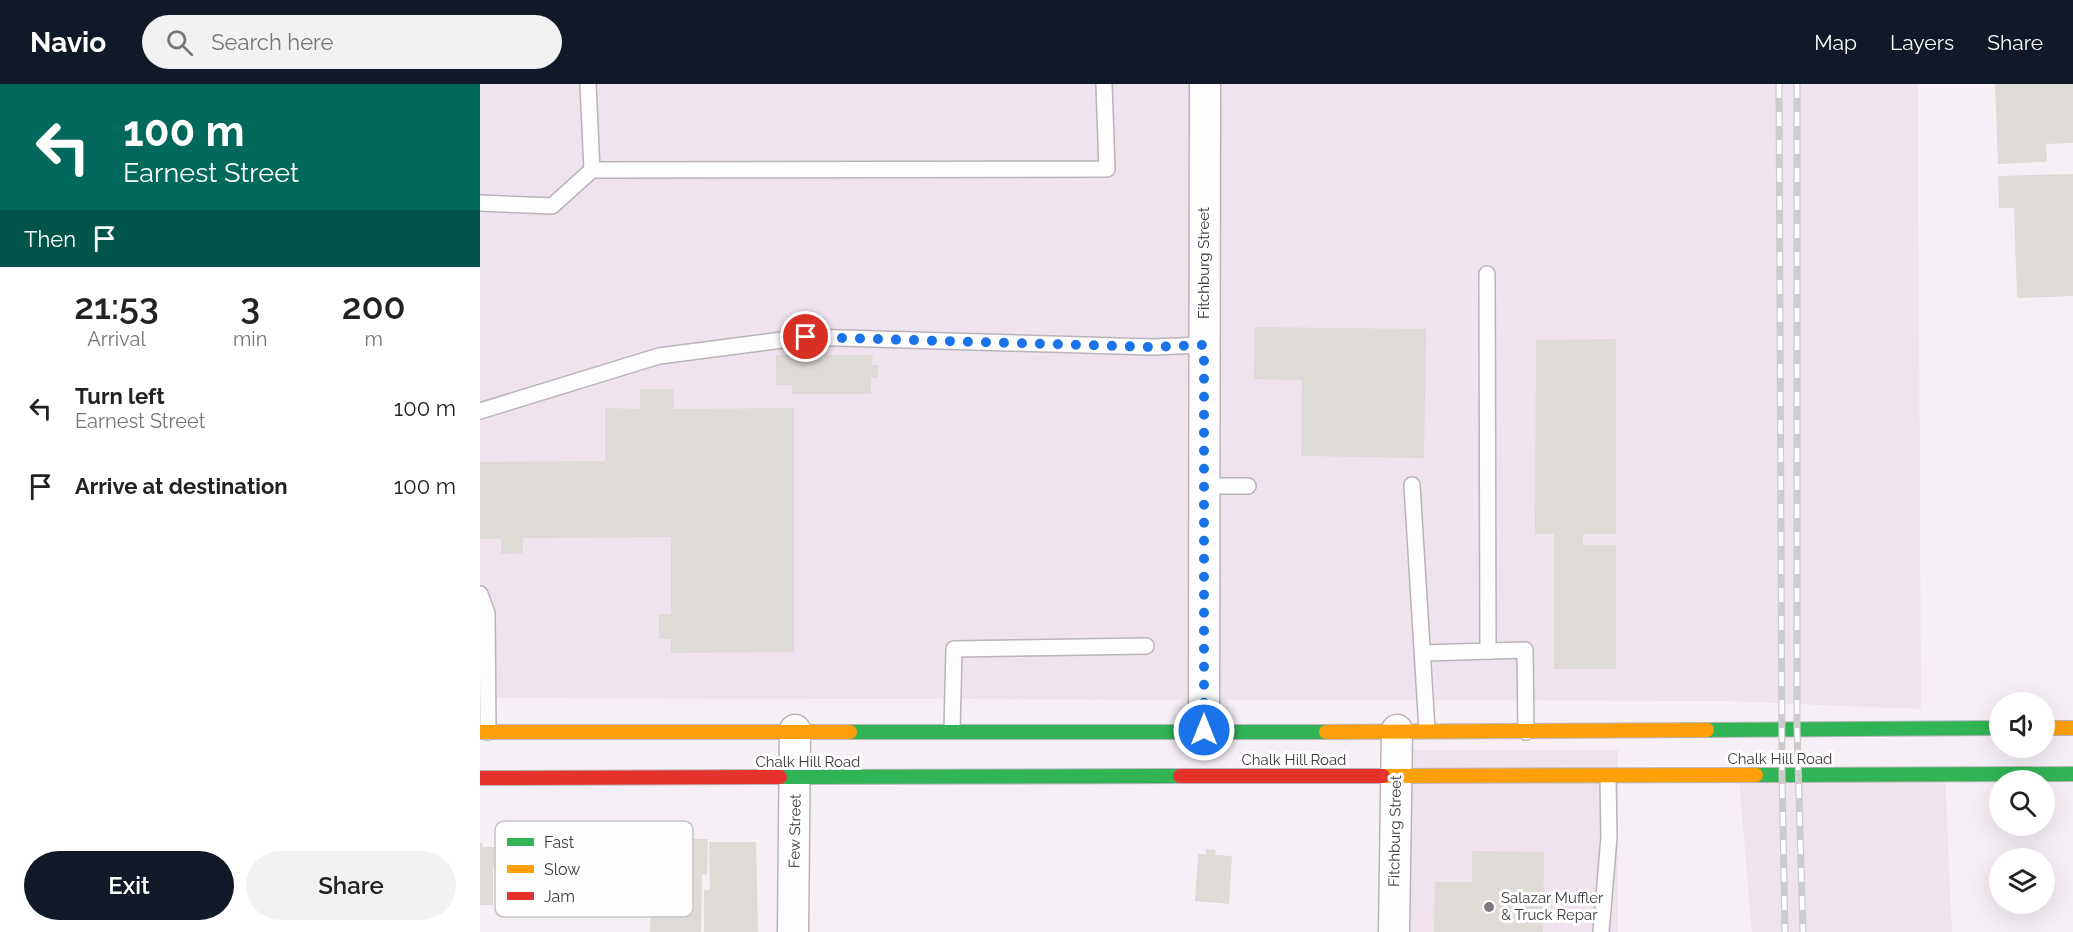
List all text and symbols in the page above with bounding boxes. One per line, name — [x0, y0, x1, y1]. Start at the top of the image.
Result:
search box — [142, 15, 562, 69]
text: Navio — [30, 26, 106, 59]
icon: search — [163, 26, 196, 59]
text: Search here — [211, 29, 333, 55]
text: Map — [1814, 30, 1857, 55]
text: Layers — [1890, 30, 1954, 55]
text: Share — [1987, 30, 2043, 55]
text: 100 m — [123, 107, 245, 156]
icon: left — [24, 108, 102, 186]
text: Earnest Street — [123, 157, 299, 188]
street label: Fitchburg Street — [1195, 207, 1213, 319]
icon: arrive — [88, 222, 121, 255]
text: Then — [24, 226, 76, 252]
text: 21:53 — [74, 285, 159, 327]
text: 3 — [240, 285, 260, 327]
text: 200 — [342, 285, 406, 327]
pin — [780, 311, 831, 362]
icon: arrive — [789, 320, 822, 353]
text: Arrival — [87, 327, 146, 351]
text: min — [233, 327, 267, 351]
text: m — [365, 327, 383, 351]
text: Turn left — [75, 383, 165, 409]
icon: left — [24, 392, 57, 425]
text: 100 m — [394, 395, 456, 421]
text: Earnest Street — [75, 409, 205, 433]
icon: arrive — [24, 470, 57, 503]
text: Arrive at destination — [75, 473, 288, 499]
text: 100 m — [394, 473, 456, 499]
map controls — [1989, 692, 2055, 914]
button: sound — [1989, 692, 2055, 758]
position arrow — [1172, 698, 1236, 762]
street label: Chalk Hill Road — [1728, 750, 1832, 768]
street label: Chalk Hill Road — [1242, 751, 1346, 769]
street label: Chalk Hill Road — [756, 753, 860, 771]
button: search — [1989, 770, 2055, 836]
street label: Fitchburg Street — [1385, 775, 1405, 887]
street label: Few Street — [785, 794, 805, 868]
legend — [495, 821, 693, 917]
text: Fast — [544, 833, 575, 852]
button: layers — [1989, 848, 2055, 914]
button: Exit — [24, 851, 234, 920]
button: Share — [246, 851, 456, 920]
text: Slow — [544, 860, 580, 879]
text: Jam — [544, 887, 575, 906]
place label: Salazar Muffler & Truck Repar — [1501, 889, 1604, 924]
marker: Salazar Muffler & Truck Repar — [1482, 900, 1496, 914]

